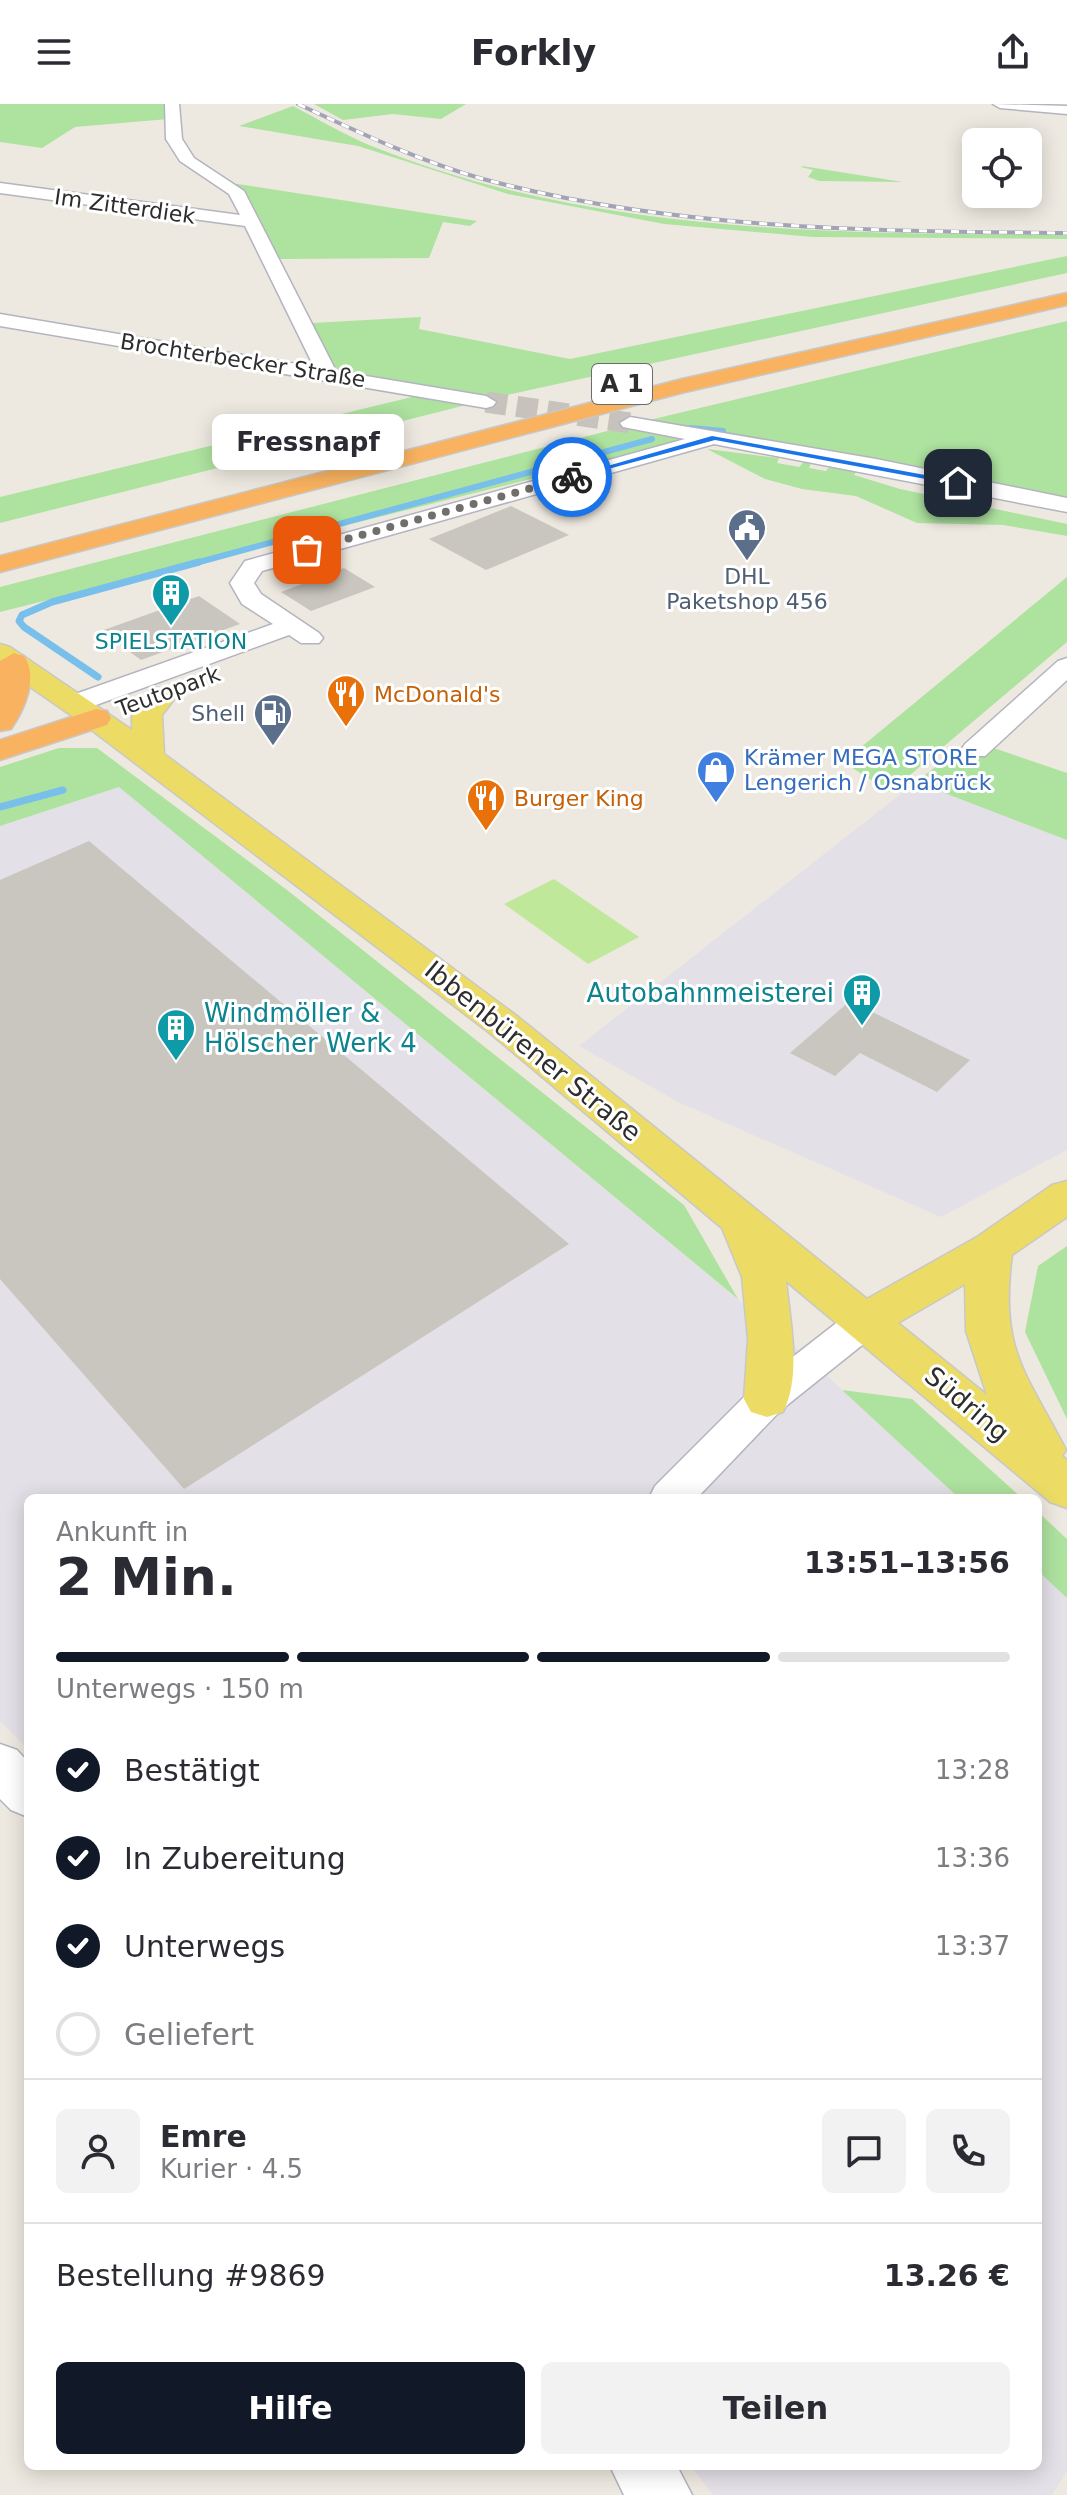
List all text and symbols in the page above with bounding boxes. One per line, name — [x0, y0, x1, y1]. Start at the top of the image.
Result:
icon: menu — [32, 30, 76, 74]
icon: share — [991, 30, 1035, 74]
text: Forkly — [471, 32, 596, 73]
map controls — [962, 128, 1042, 208]
button: locate — [962, 128, 1042, 208]
street label: Im Zitterdiek — [53, 184, 197, 229]
street label: Brochterbecker Straße — [118, 329, 367, 392]
road number: A 1 — [592, 364, 652, 404]
callout: Fressnapf — [211, 414, 403, 470]
text: Fressnapf — [236, 427, 380, 457]
courier — [532, 437, 612, 517]
pin — [924, 449, 992, 517]
icon: bike — [550, 455, 594, 499]
icon: home — [936, 461, 980, 505]
public building icon: DHL Paketshop 456 — [726, 507, 768, 562]
pin — [273, 516, 341, 584]
icon: bag — [285, 528, 329, 572]
place label: DHL Paketshop 456 — [666, 564, 828, 614]
building icon: SPIELSTATION — [150, 572, 192, 627]
place label: SPIELSTATION — [95, 629, 247, 654]
street label: Teutopark — [112, 661, 224, 722]
restaurant icon: McDonald's — [325, 673, 367, 728]
place label: McDonald's — [374, 682, 501, 707]
fuel station icon: Shell — [252, 692, 294, 747]
place label: Shell — [191, 701, 245, 726]
place label: Krämer MEGA STORE Lengerich / Osnabrück — [744, 745, 992, 795]
shop icon: Krämer MEGA STORE Lengerich / Osnabrück — [695, 749, 737, 804]
restaurant icon: Burger King — [465, 777, 507, 832]
place label: Burger King — [514, 786, 644, 811]
street label: Ibbenbürener Straße — [419, 955, 647, 1147]
building icon: Autobahnmeisterei — [841, 972, 883, 1027]
place label: Autobahnmeisterei — [587, 978, 834, 1008]
place label: Windmöller & Hölscher Werk 4 — [204, 998, 417, 1058]
building icon: Windmöller & Hölscher Werk 4 — [155, 1007, 197, 1062]
street label: Südring — [919, 1360, 1015, 1448]
text: Ankunft in — [56, 1517, 188, 1547]
text: 13:51–13:56 — [804, 1545, 1010, 1580]
text: 2 Min. — [56, 1547, 237, 1607]
text: Unterwegs · 150 m — [56, 1674, 304, 1704]
icon: check — [56, 1748, 100, 1792]
text: Bestätigt — [124, 1753, 260, 1788]
text: 13:28 — [935, 1755, 1010, 1785]
icon: check — [56, 1836, 100, 1880]
text: In Zubereitung — [124, 1841, 346, 1876]
text: 13:36 — [935, 1843, 1010, 1873]
icon: check — [56, 1924, 100, 1968]
text: Unterwegs — [124, 1929, 285, 1964]
text: 13:37 — [935, 1931, 1010, 1961]
text: Geliefert — [124, 2017, 254, 2052]
button: person — [56, 2109, 140, 2193]
button: chat — [822, 2109, 906, 2193]
button: phone — [926, 2109, 1010, 2193]
text: Emre — [160, 2119, 247, 2154]
text: Kurier · 4.5 — [160, 2154, 303, 2184]
text: Bestellung #9869 — [56, 2258, 326, 2293]
text: 13.26 € — [884, 2258, 1010, 2293]
button: Hilfe — [56, 2362, 525, 2454]
button: Teilen — [541, 2362, 1010, 2454]

